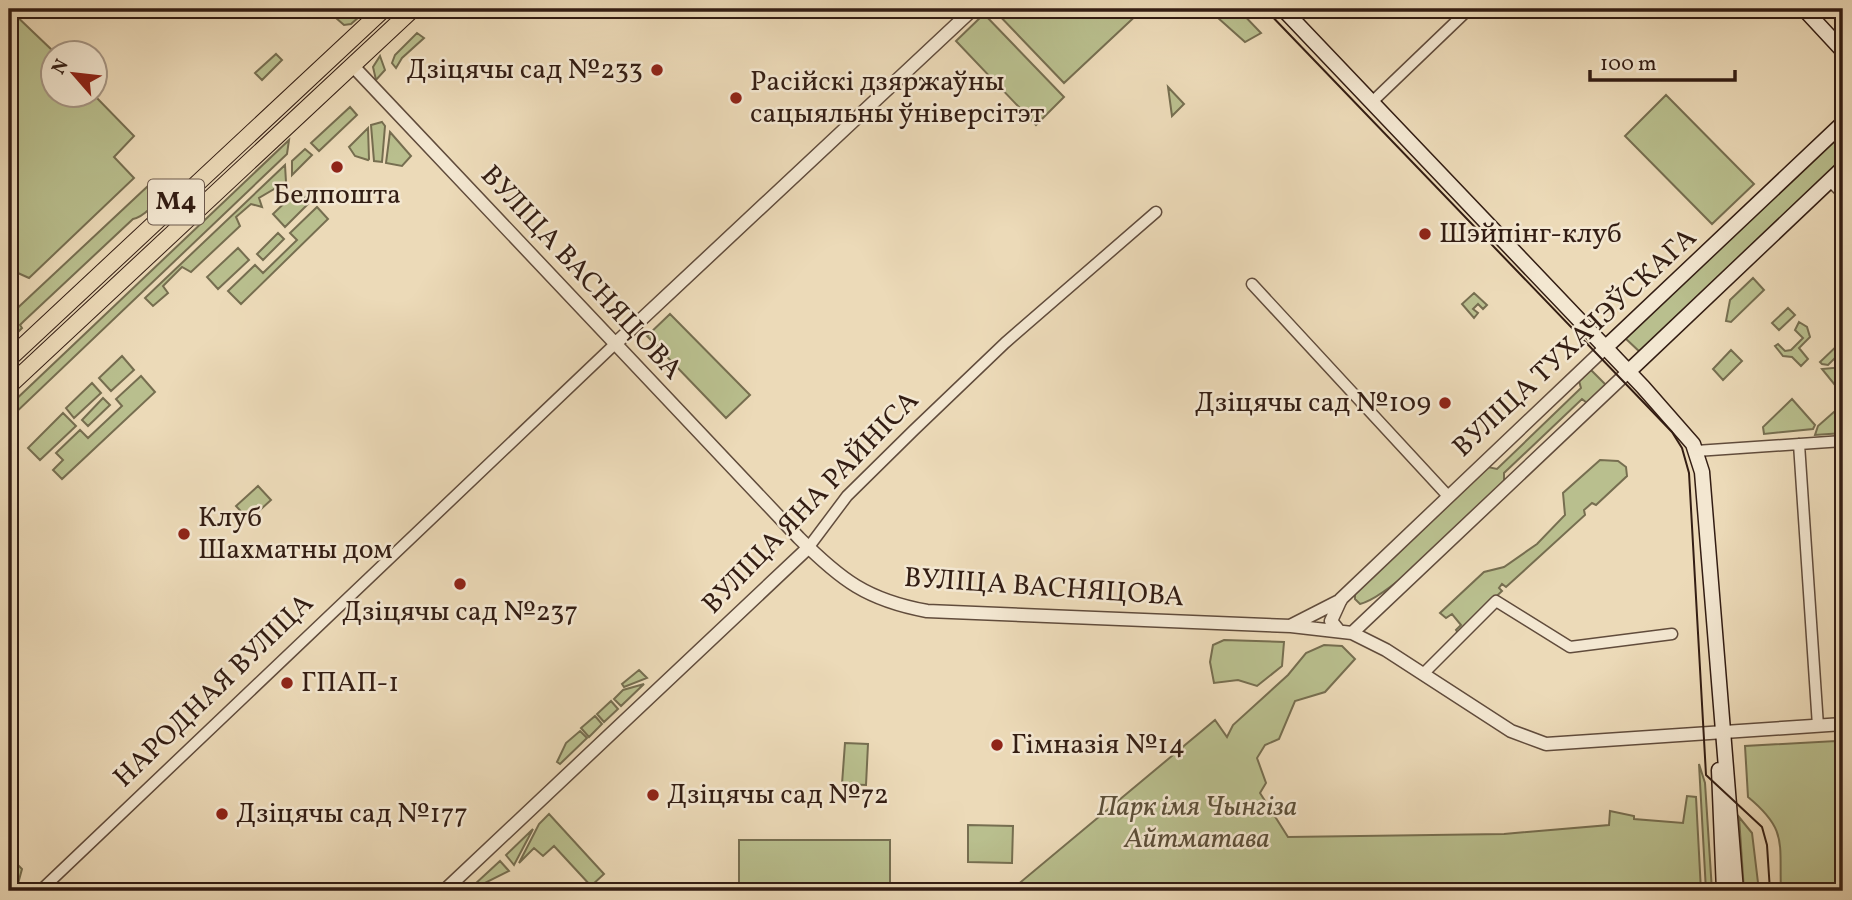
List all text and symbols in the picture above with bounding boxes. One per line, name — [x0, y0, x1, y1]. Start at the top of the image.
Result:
north arrow — [38, 38, 108, 108]
scale bar — [1590, 38, 1735, 82]
text: 100 m — [1600, 50, 1657, 79]
place label: Дзіцячы сад №233 — [406, 51, 643, 90]
text: N — [46, 55, 76, 79]
marker: Дзіцячы сад №233 — [649, 62, 665, 78]
place label: Расійскі дзяржаўны сацыяльны ўніверсітэт — [750, 63, 1045, 134]
marker: Расійскі дзяржаўны сацыяльны ўніверсітэт — [728, 90, 744, 106]
street label: ВУЛІЦА ВАСНЯЦОВА — [471, 157, 691, 389]
marker: Белпошта — [329, 159, 345, 175]
place label: Белпошта — [273, 176, 401, 215]
road number: М4 — [148, 180, 204, 224]
place label: Шэйпінг-клуб — [1439, 215, 1622, 254]
street label: ВУЛІЦА ТУХАЧЭЎСКАГА — [1444, 219, 1706, 467]
marker: Шэйпінг-клуб — [1417, 226, 1433, 242]
street label: ВУЛІЦА ЯНА РАЙНІСА — [694, 382, 928, 623]
place label: Дзіцячы сад №109 — [1195, 384, 1431, 423]
marker: Дзіцячы сад №109 — [1437, 395, 1453, 411]
place label: Клуб Шахматны дом — [198, 499, 392, 570]
marker: Клуб Шахматны дом — [176, 526, 192, 542]
street label: ВУЛІЦА ВАСНЯЦОВА — [903, 559, 1186, 617]
marker: Дзіцячы сад №237 — [452, 576, 468, 592]
street label: НАРОДНАЯ ВУЛІЦА — [105, 585, 323, 797]
place label: Дзіцячы сад №237 — [342, 593, 578, 632]
place label: ГПАП-1 — [301, 664, 399, 703]
marker: ГПАП-1 — [279, 675, 295, 691]
place label: Гімназія №14 — [1011, 726, 1185, 765]
marker: Гімназія №14 — [989, 737, 1005, 753]
place label: Дзіцячы сад №72 — [667, 776, 889, 815]
marker: Дзіцячы сад №72 — [645, 787, 661, 803]
park label: Парк імя Чынгіза Айтматава — [1097, 788, 1297, 859]
place label: Дзіцячы сад №177 — [236, 795, 468, 834]
marker: Дзіцячы сад №177 — [214, 806, 230, 822]

